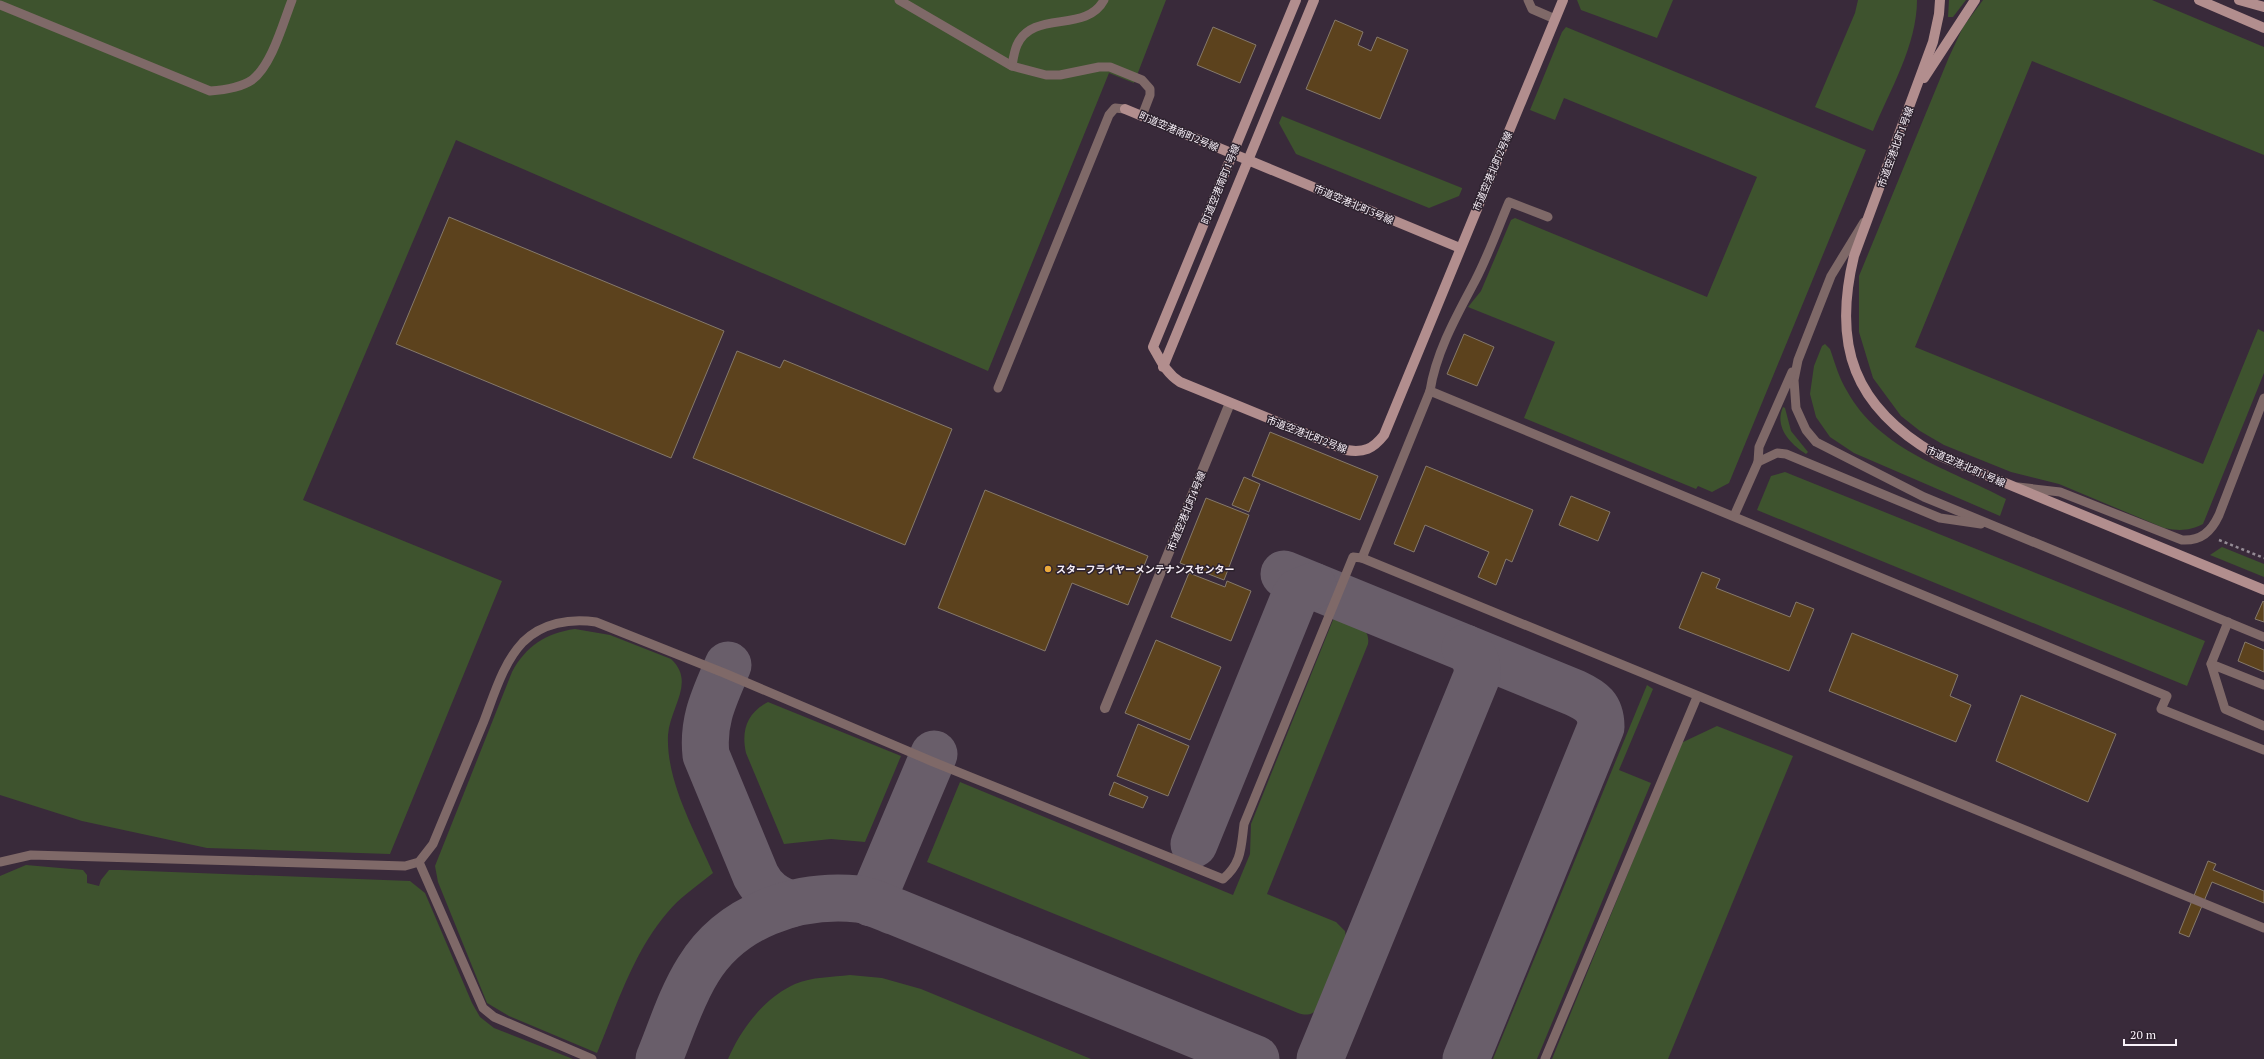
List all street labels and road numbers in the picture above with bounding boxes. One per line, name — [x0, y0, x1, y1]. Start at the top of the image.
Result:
street label: 市道空港北町1号線 — [1875, 105, 1916, 189]
street label: 町道空港南町2号線 — [1137, 109, 1221, 154]
street label: 市道空港北町2号線 — [1470, 129, 1515, 213]
street label: 町道空港南町1号線 — [1198, 142, 1242, 226]
street label: 市道空港北町3号線 — [1312, 182, 1396, 227]
street label: 市道空港北町2号線 — [1265, 413, 1349, 456]
street label: 市道空港北町1号線 — [1924, 443, 2007, 490]
street label: 市道空港北町4号線 — [1164, 469, 1208, 553]

